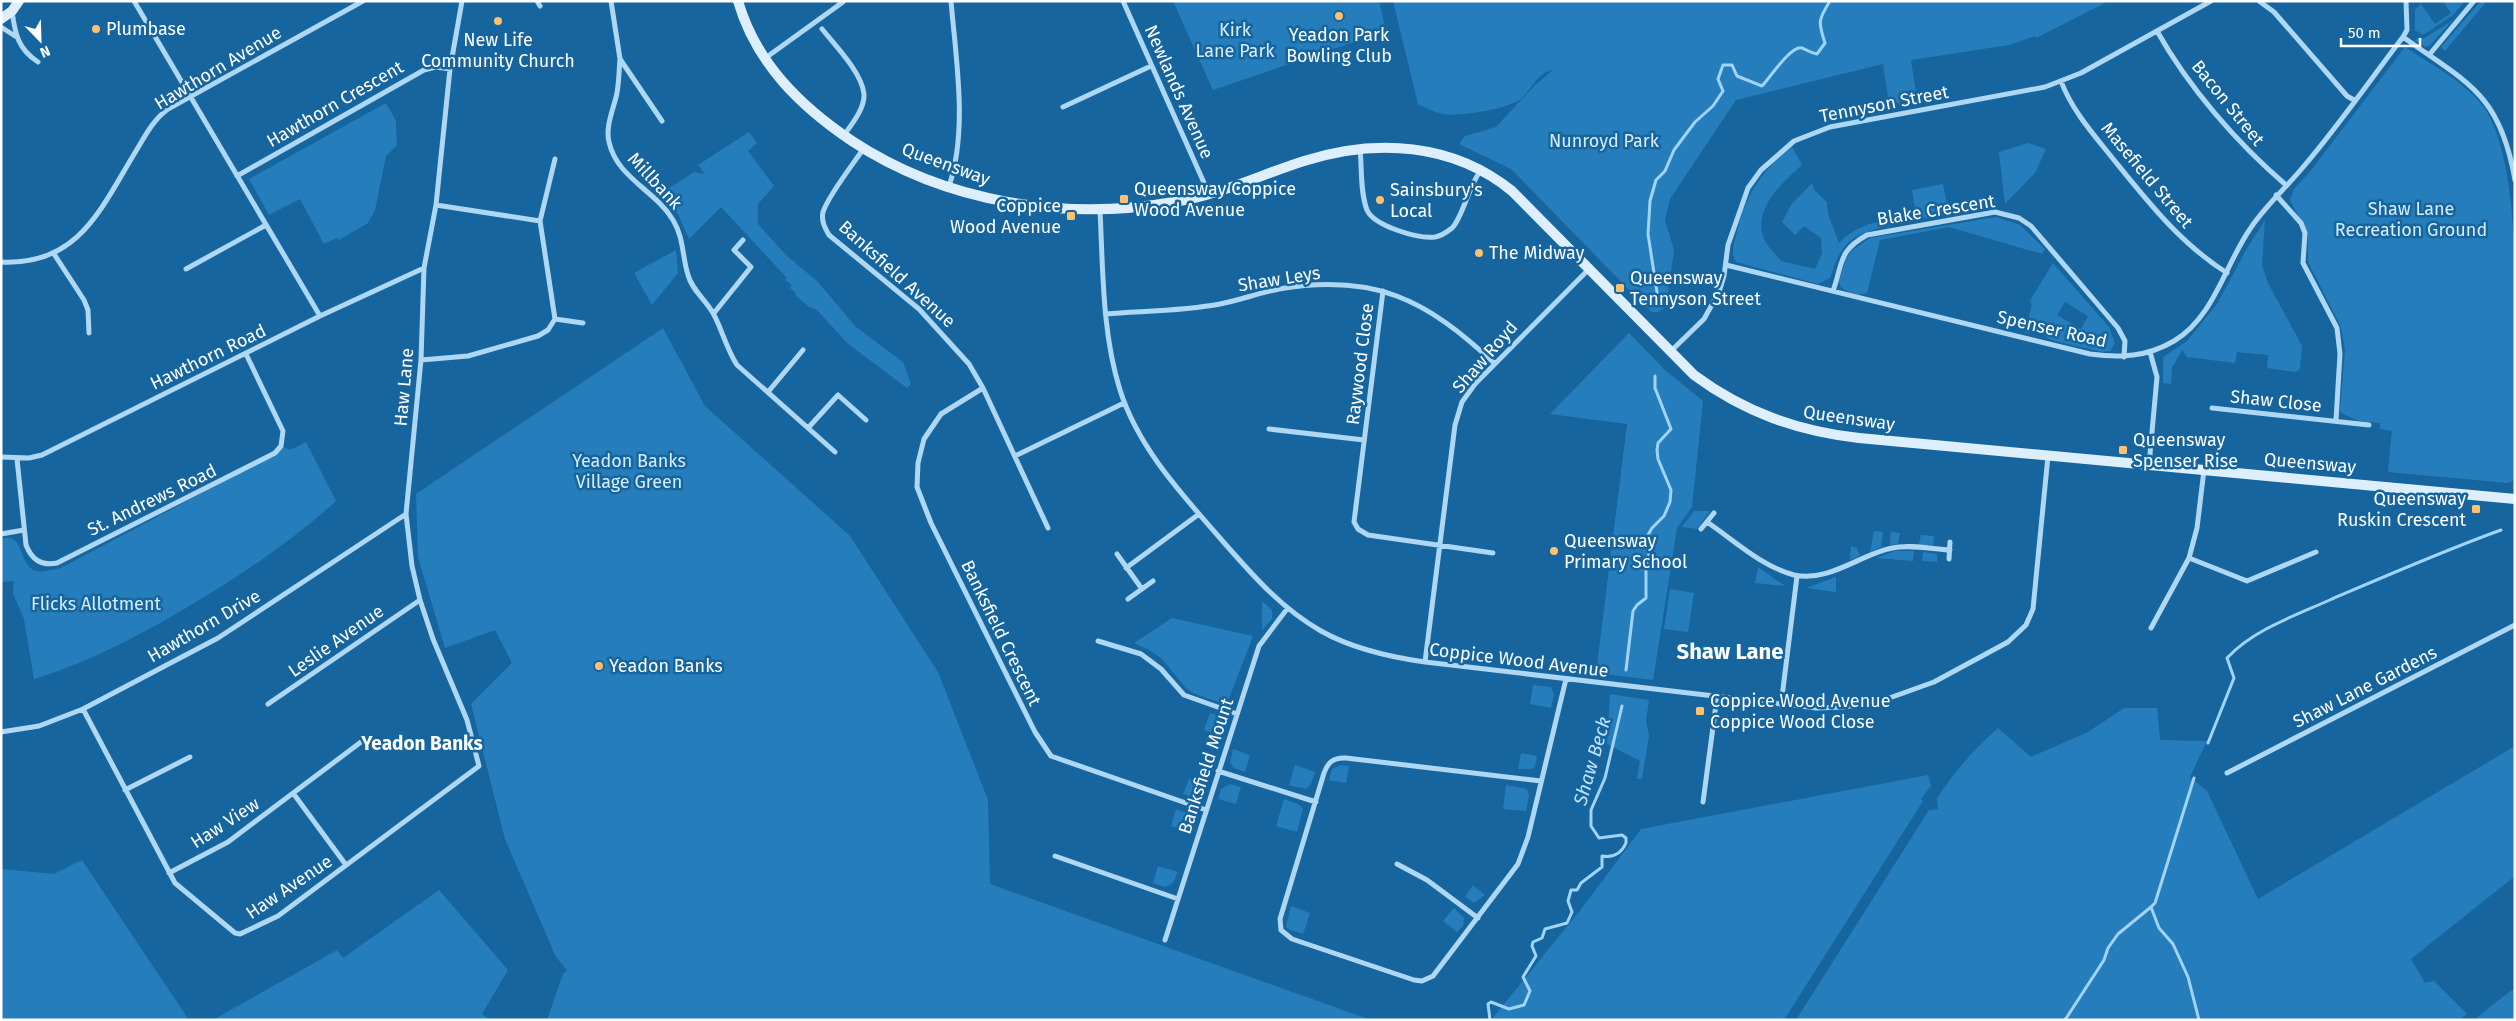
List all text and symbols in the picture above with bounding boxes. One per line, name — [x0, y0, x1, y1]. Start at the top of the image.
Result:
marker: Yeadon Park Bowling Club — [1333, 10, 1345, 22]
north arrow — [15, 15, 65, 65]
marker: New Life Community Church — [492, 15, 504, 27]
scale bar — [2341, 15, 2420, 47]
place label: Plumbase — [106, 18, 186, 40]
park label: Kirk Lane Park — [1195, 19, 1275, 62]
street label: Hawthorn Avenue — [150, 21, 286, 115]
street label: Newlands Avenue — [1140, 22, 1218, 162]
marker: Plumbase — [90, 23, 102, 35]
place label: Yeadon Park Bowling Club — [1286, 24, 1392, 67]
text: 50 m — [2348, 24, 2381, 42]
place label: New Life Community Church — [421, 29, 575, 72]
text: N — [37, 42, 52, 61]
street label: Hawthorn Crescent — [263, 56, 408, 152]
street label: Bacon Street — [2187, 56, 2269, 151]
street label: Tennyson Street — [1818, 81, 1951, 127]
street label: Masefield Street — [2096, 118, 2198, 233]
park label: Nunroyd Park — [1549, 130, 1660, 152]
street label: Queensway — [899, 138, 993, 190]
street label: Millbank — [623, 148, 687, 215]
place label: Queensway Coppice Wood Avenue — [1134, 178, 1296, 221]
place label: Sainsbury's Local — [1390, 179, 1483, 222]
street label: Blake Crescent — [1875, 190, 1997, 230]
marker: Queensway Coppice Wood Avenue — [1118, 193, 1130, 205]
marker: Sainsbury's Local — [1374, 194, 1386, 206]
place label: Coppice Wood Avenue — [950, 195, 1061, 238]
park label: Shaw Lane Recreation Ground — [2335, 198, 2487, 241]
marker: Coppice Wood Avenue — [1065, 210, 1077, 222]
street label: Banksfield Avenue — [834, 216, 960, 332]
place label: The Midway — [1489, 242, 1584, 264]
marker: The Midway — [1473, 247, 1485, 259]
street label: Shaw Leys — [1236, 262, 1322, 296]
place label: Queensway Tennyson Street — [1630, 267, 1761, 310]
marker: Queensway Tennyson Street — [1614, 282, 1626, 294]
street label: Raywood Close — [1342, 302, 1378, 426]
street label: Spenser Road — [1995, 306, 2109, 352]
street label: Shaw Royd — [1448, 316, 1522, 398]
street label: Hawthorn Road — [146, 319, 270, 395]
street label: Haw Lane — [390, 347, 418, 427]
street label: Shaw Close — [2229, 385, 2323, 417]
street label: Queensway — [1802, 401, 1896, 435]
place label: Queensway Spenser Rise — [2133, 429, 2238, 472]
marker: Queensway Spenser Rise — [2117, 444, 2129, 456]
street label: Queensway — [2263, 448, 2357, 478]
park label: Yeadon Banks Village Green — [572, 450, 686, 493]
street label: St. Andrews Road — [84, 459, 220, 541]
place label: Queensway Ruskin Crescent — [2337, 488, 2466, 531]
marker: Queensway Ruskin Crescent — [2470, 503, 2482, 515]
place label: Queensway Primary School — [1564, 530, 1687, 573]
marker: Queensway Primary School — [1548, 545, 1560, 557]
street label: Banksfield Crescent — [956, 557, 1046, 710]
street label: Hawthorn Drive — [144, 585, 264, 667]
park label: Flicks Allotment — [31, 593, 161, 615]
street label: Leslie Avenue — [284, 600, 388, 682]
street label: Coppice Wood Avenue — [1428, 638, 1610, 682]
district label: Shaw Lane — [1677, 638, 1783, 665]
street label: Shaw Lane Gardens — [2289, 641, 2441, 733]
place label: Yeadon Banks — [609, 655, 723, 677]
marker: Yeadon Banks — [593, 660, 605, 672]
place label: Coppice Wood Avenue Coppice Wood Close — [1710, 690, 1891, 733]
street label: Banksfield Mount — [1174, 695, 1239, 837]
marker: Coppice Wood Avenue Coppice Wood Close — [1694, 705, 1706, 717]
water label: Shaw Beck — [1568, 714, 1616, 809]
district label: Yeadon Banks — [360, 732, 483, 755]
street label: Haw View — [187, 793, 264, 853]
street label: Haw Avenue — [242, 850, 336, 924]

